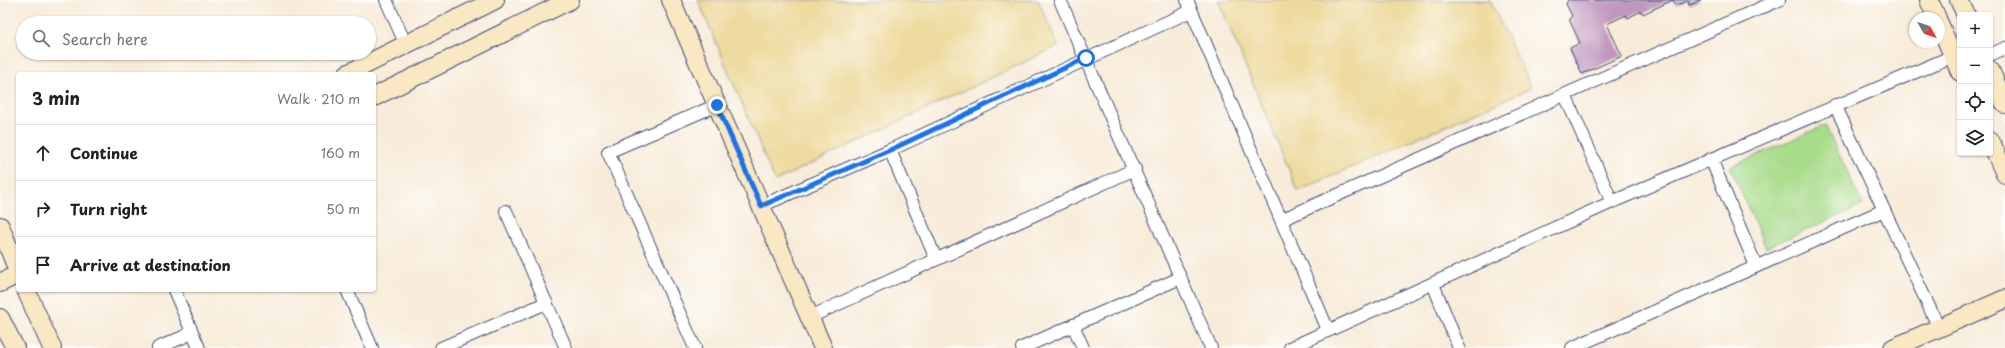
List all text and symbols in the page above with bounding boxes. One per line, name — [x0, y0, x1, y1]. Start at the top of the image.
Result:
north arrow — [1909, 12, 1945, 48]
map controls — [1957, 12, 1993, 156]
button: + — [1957, 12, 1993, 48]
search box — [16, 16, 376, 60]
icon: search — [30, 27, 52, 49]
text: Search here — [62, 27, 148, 50]
button: − — [1957, 48, 1993, 84]
route start — [1077, 49, 1095, 67]
button: locate — [1957, 84, 1993, 120]
text: 3 min — [32, 85, 80, 111]
text: Walk · 210 m — [277, 89, 360, 108]
route end — [708, 96, 726, 114]
button: layers — [1957, 120, 1993, 156]
text: Continue — [70, 141, 138, 164]
icon: ahead — [32, 142, 54, 164]
text: 160 m — [321, 143, 360, 162]
text: Turn right — [70, 197, 147, 220]
icon: right — [32, 198, 54, 220]
text: 50 m — [326, 199, 360, 218]
text: Arrive at destination — [70, 253, 231, 276]
icon: arrive — [32, 254, 54, 276]

